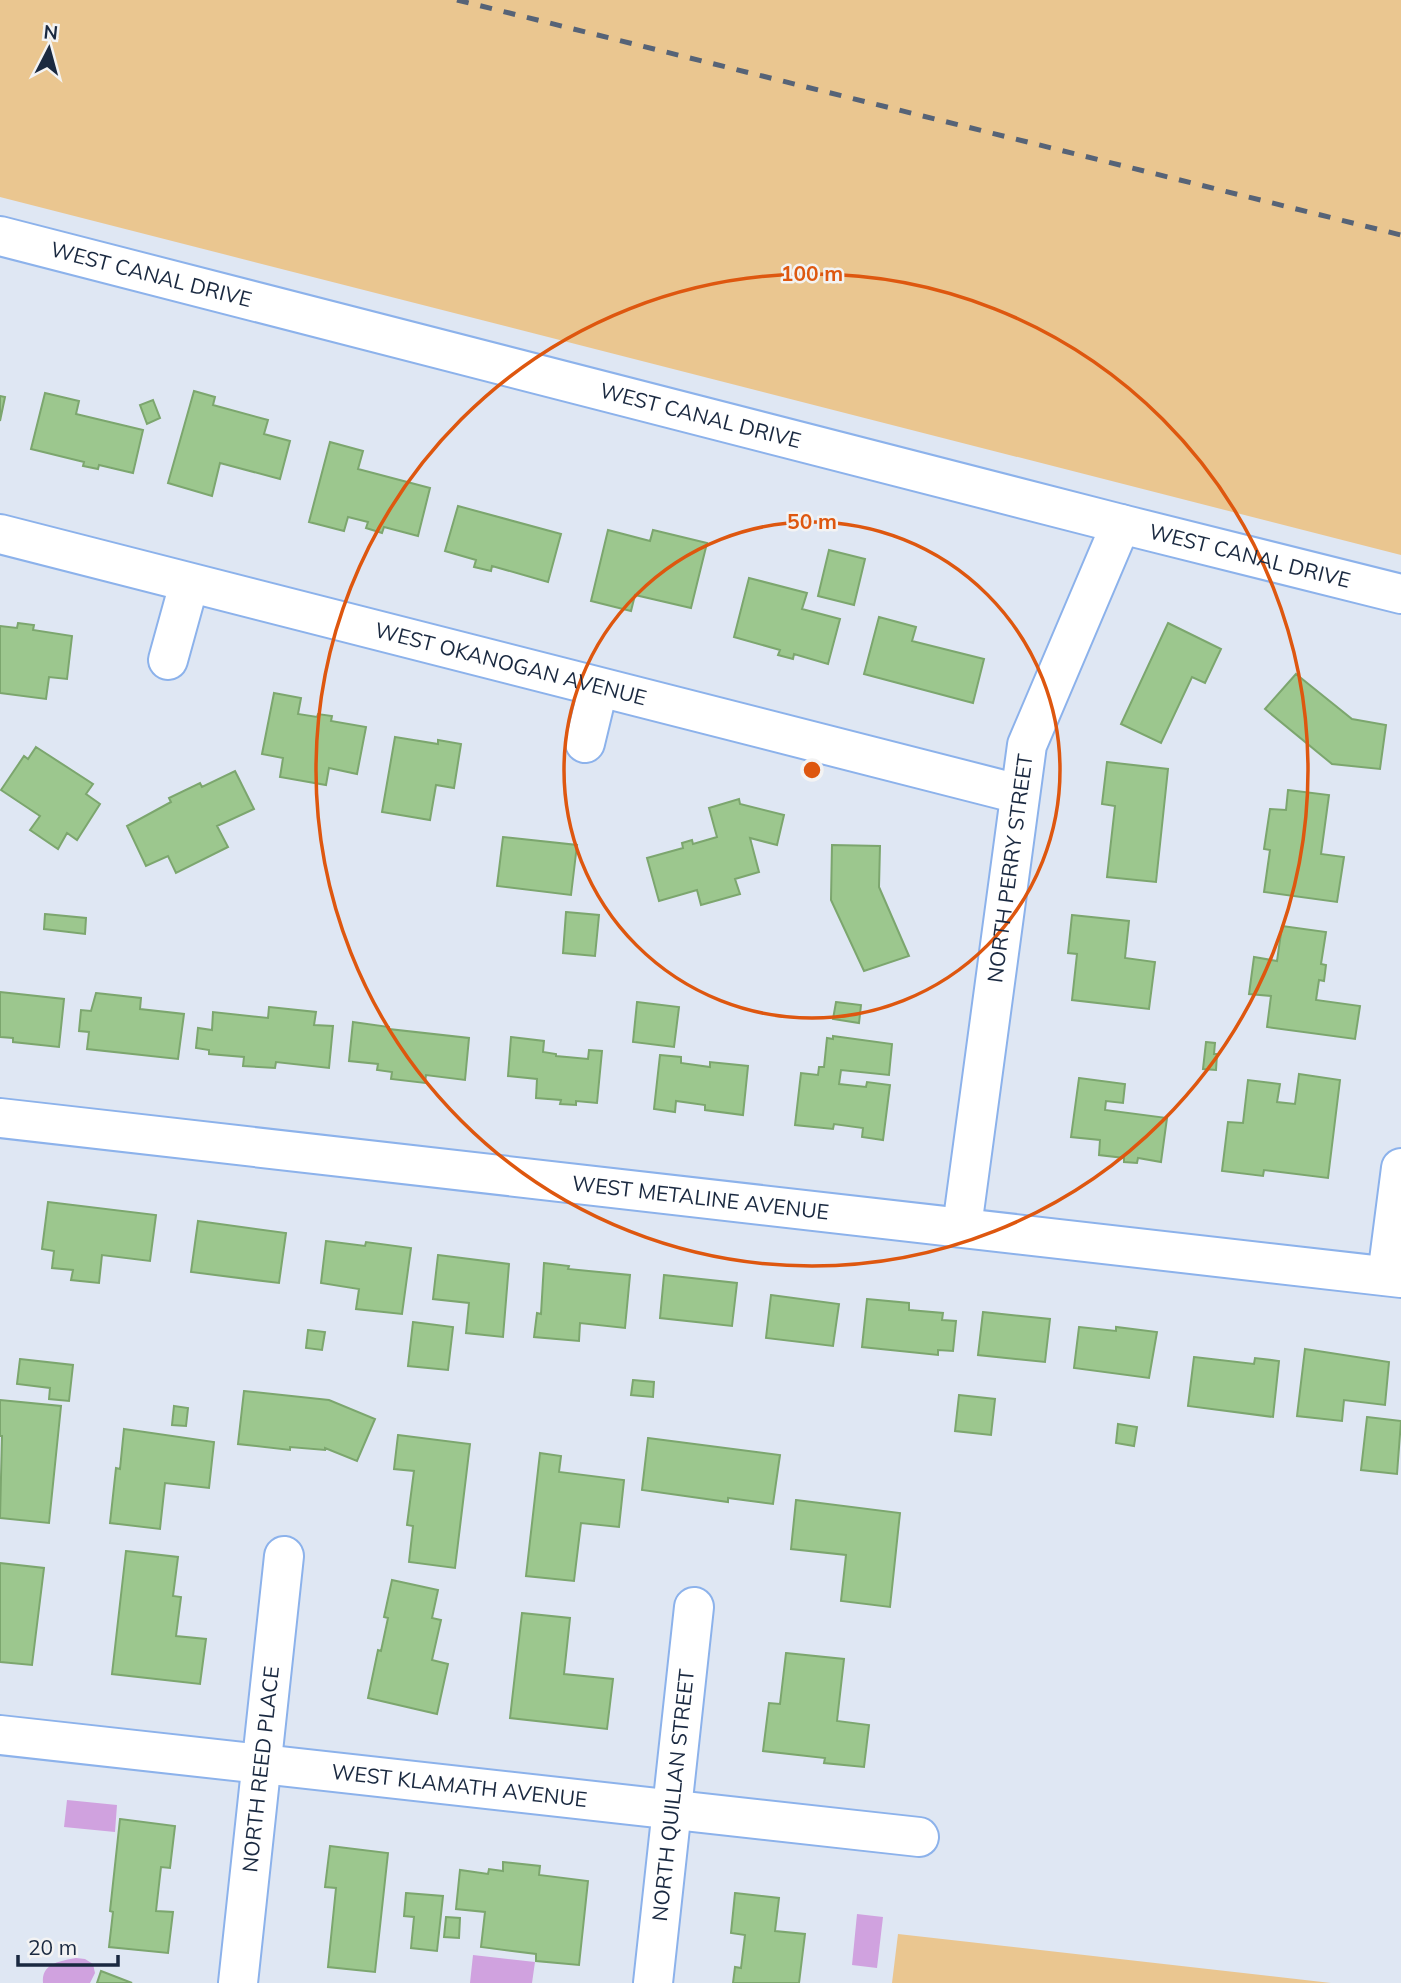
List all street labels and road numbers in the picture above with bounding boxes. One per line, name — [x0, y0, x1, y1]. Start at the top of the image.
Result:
street label: WEST CANAL DRIVE — [48, 236, 255, 312]
street label: WEST CANAL DRIVE — [597, 377, 804, 453]
street label: WEST CANAL DRIVE — [1146, 518, 1353, 593]
street label: WEST OKANOGAN AVENUE — [372, 616, 649, 710]
street label: NORTH PERRY STREET — [981, 752, 1038, 984]
street label: WEST METALINE AVENUE — [571, 1169, 830, 1225]
street label: NORTH REED PLACE — [236, 1665, 284, 1874]
street label: NORTH QUILLAN STREET — [646, 1667, 699, 1922]
street label: WEST KLAMATH AVENUE — [330, 1758, 588, 1812]

